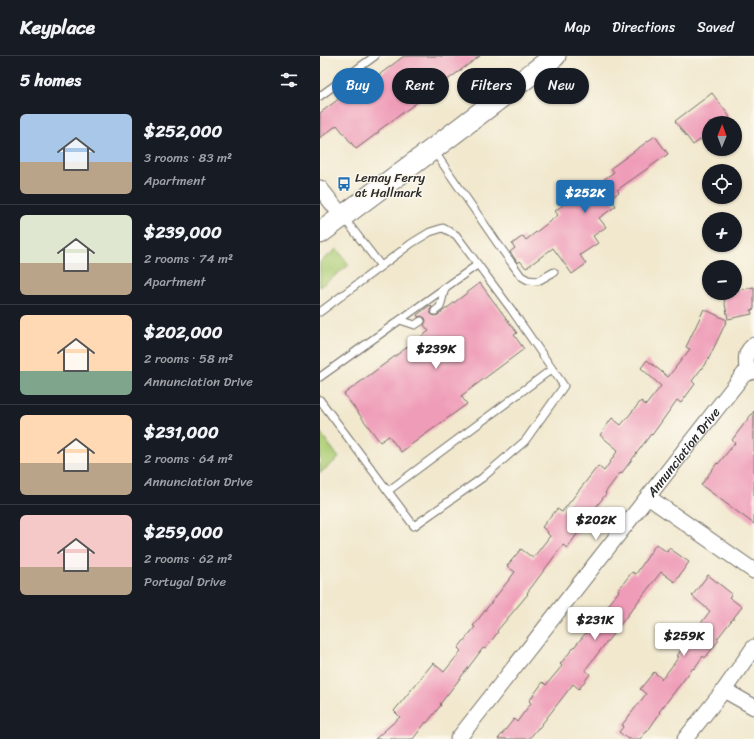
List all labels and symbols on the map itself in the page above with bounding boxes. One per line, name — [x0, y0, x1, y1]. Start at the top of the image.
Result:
north arrow — [702, 116, 742, 156]
place label: Lemay Ferry at Hallmark — [355, 166, 425, 204]
bus stop icon: Lemay Ferry at Hallmark — [336, 176, 352, 192]
pin: $252K — [557, 180, 613, 214]
pin: $239K — [408, 336, 464, 370]
street label: Annunciation Drive — [640, 401, 726, 502]
pin: $202K — [568, 507, 624, 541]
pin: $231K — [567, 607, 623, 641]
pin: $259K — [656, 623, 712, 657]

